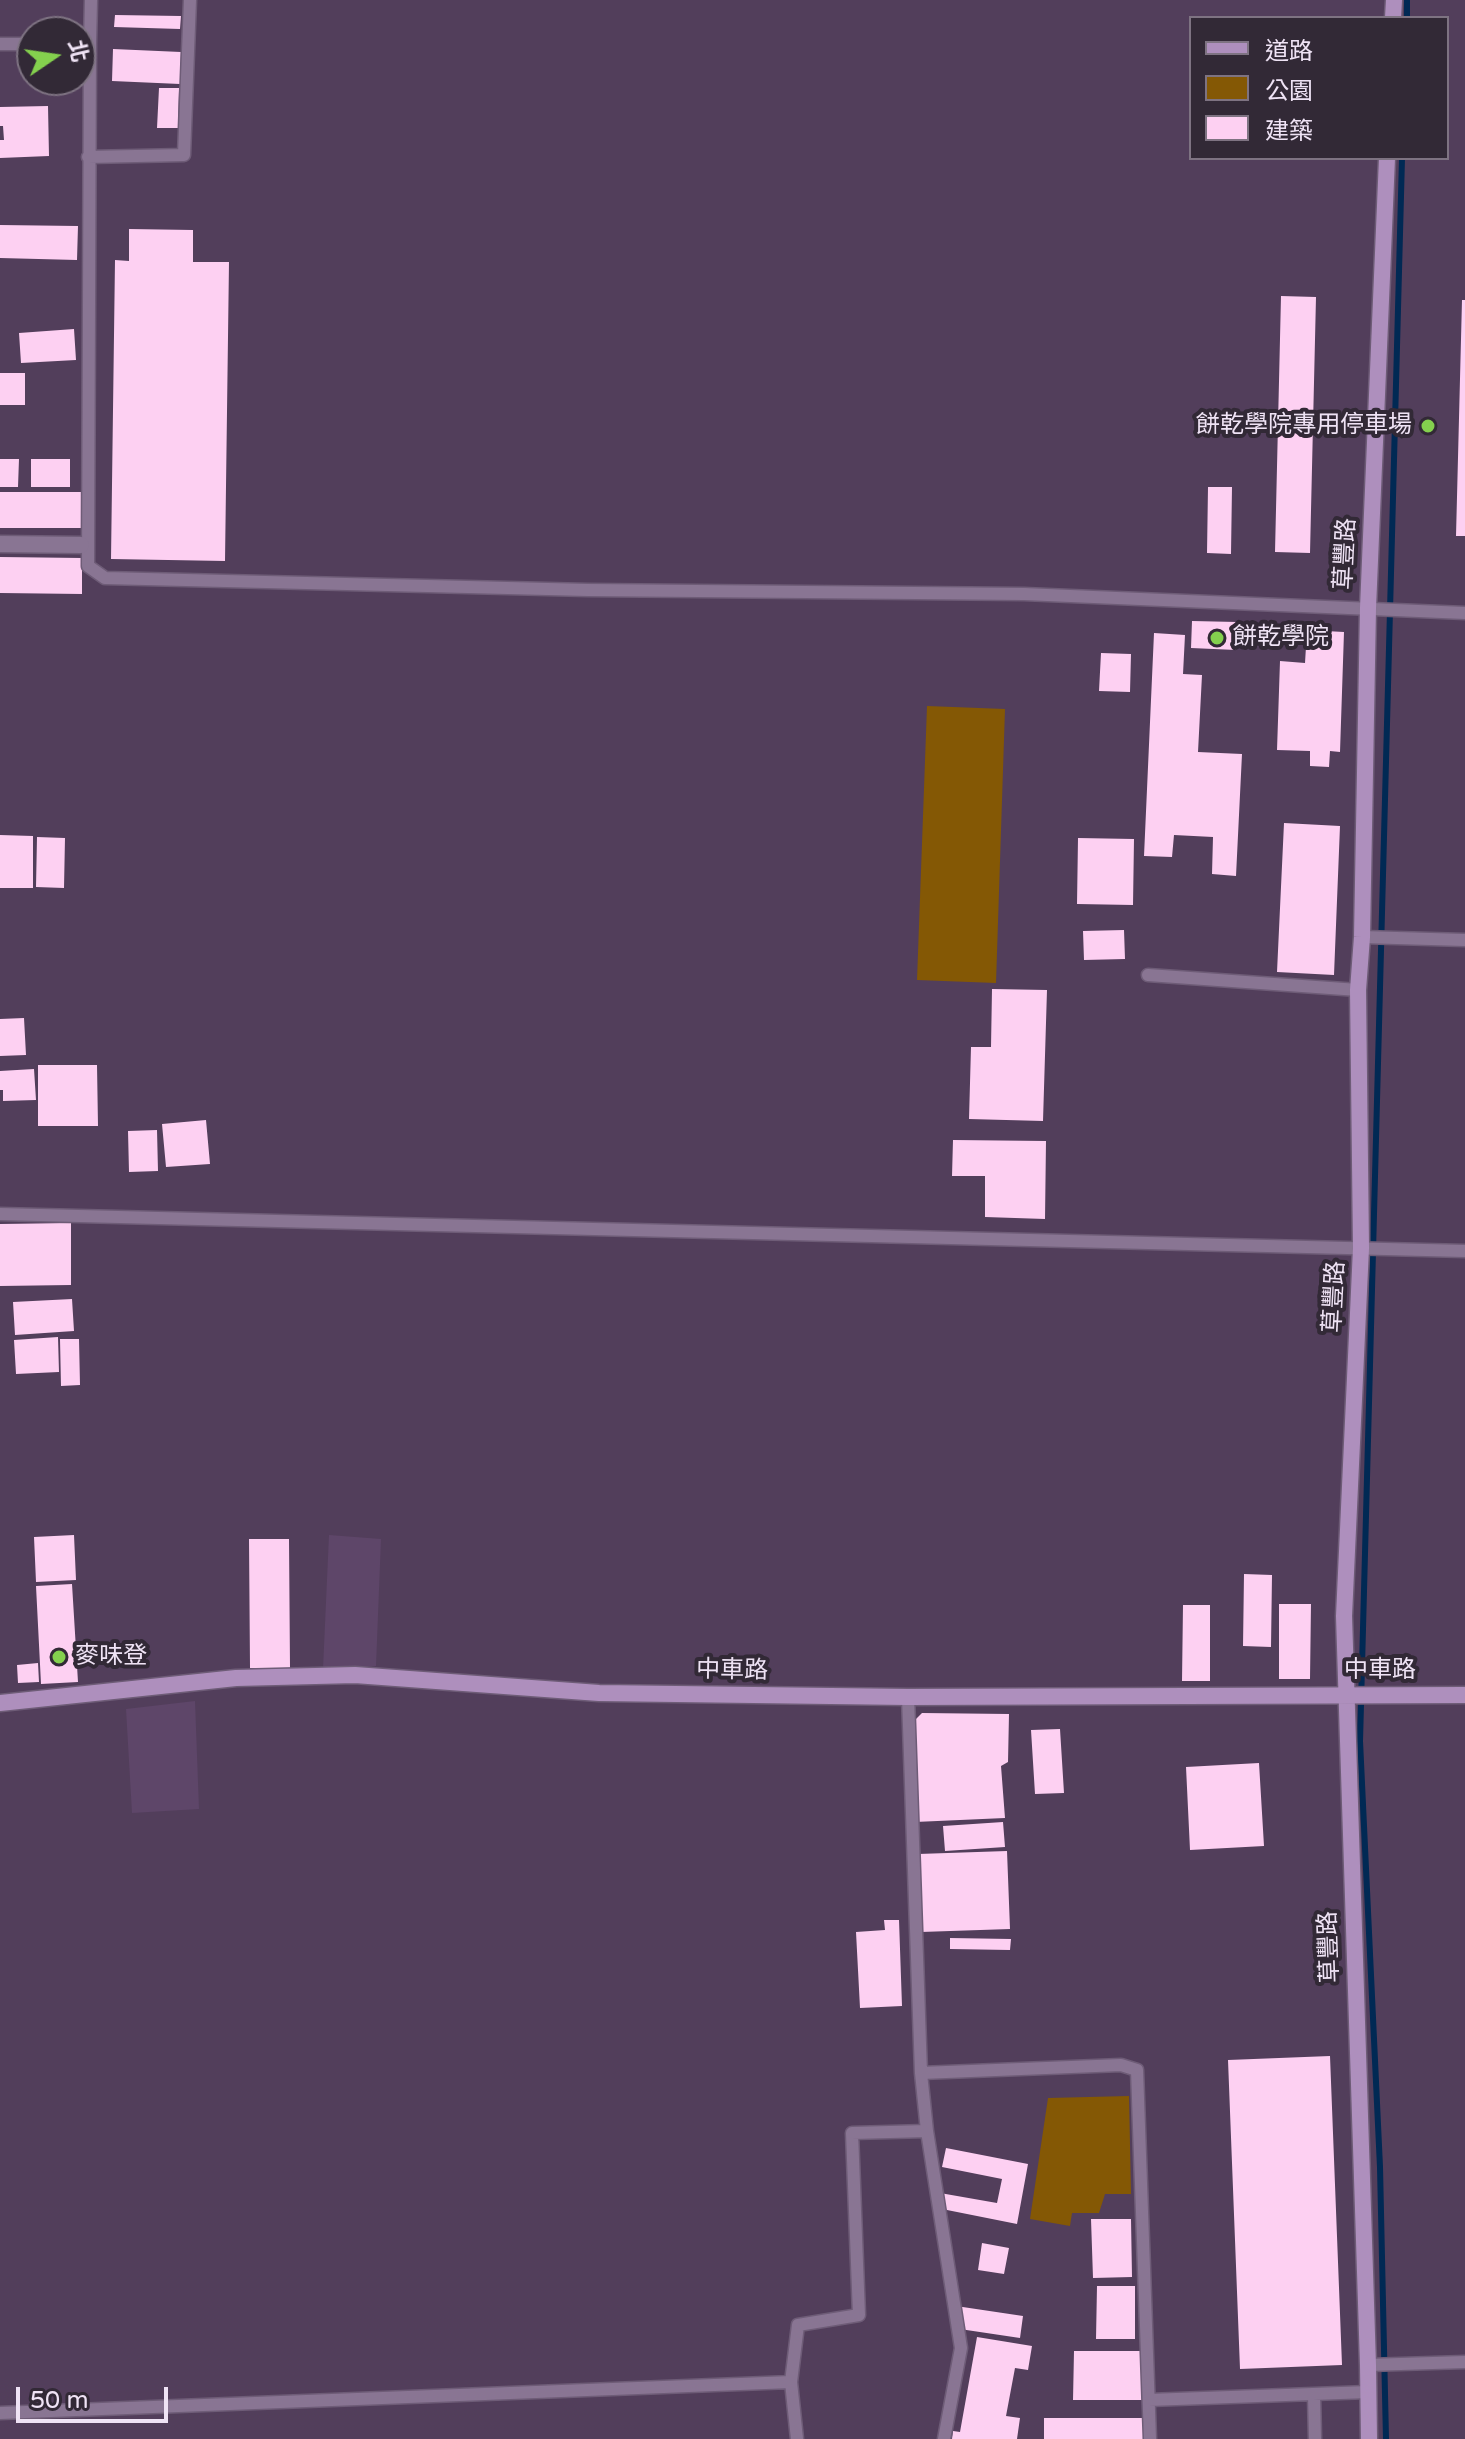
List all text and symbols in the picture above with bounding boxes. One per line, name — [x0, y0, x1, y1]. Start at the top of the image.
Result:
north arrow — [16, 16, 96, 96]
legend — [1189, 16, 1449, 160]
text: 北 — [62, 37, 93, 65]
text: 道路 — [1265, 37, 1313, 66]
text: 公園 — [1265, 77, 1313, 106]
text: 建築 — [1265, 117, 1313, 146]
place label: 餅乾學院專用停車場 — [1196, 412, 1412, 440]
marker: 餅乾學院專用停車場 — [1419, 417, 1437, 435]
street label: 草豐路 — [1330, 517, 1362, 591]
place label: 餅乾學院 — [1233, 624, 1329, 652]
marker: 餅乾學院 — [1208, 629, 1226, 647]
street label: 草豐路 — [1319, 1260, 1351, 1334]
place label: 麥味登 — [75, 1643, 147, 1671]
marker: 麥味登 — [50, 1648, 68, 1666]
street label: 中車路 — [696, 1656, 768, 1686]
street label: 中車路 — [1344, 1657, 1416, 1685]
street label: 草豐路 — [1314, 1911, 1346, 1983]
scale bar — [20, 2371, 172, 2421]
text: 50 m — [30, 2386, 88, 2415]

